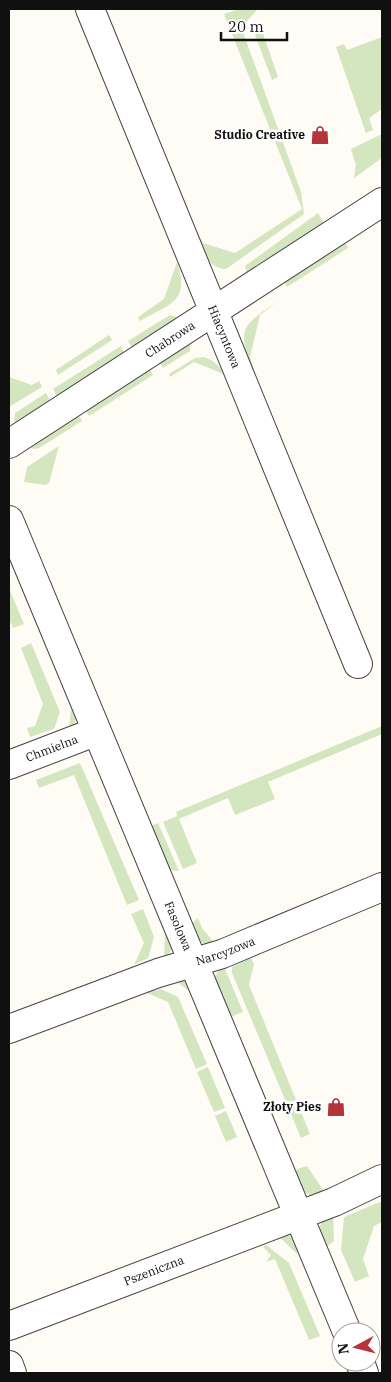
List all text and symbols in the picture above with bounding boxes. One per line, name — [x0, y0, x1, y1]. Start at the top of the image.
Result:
scale bar — [221, 10, 287, 42]
text: 20 m — [228, 17, 264, 36]
shop icon: Studio Creative — [309, 124, 331, 146]
place label: Studio Creative — [214, 127, 305, 142]
street label: Hiacyntowa — [205, 303, 244, 371]
street label: Chabrowa — [142, 317, 198, 361]
street label: Chmielna — [24, 731, 80, 765]
street label: Fasolowa — [162, 899, 196, 953]
street label: Narcyzowa — [194, 933, 258, 968]
shop icon: Złoty Pies — [325, 1096, 347, 1118]
place label: Złoty Pies — [263, 1099, 321, 1114]
street label: Pszeniczna — [121, 1252, 186, 1289]
north arrow — [331, 1322, 381, 1372]
text: N — [333, 1342, 353, 1355]

